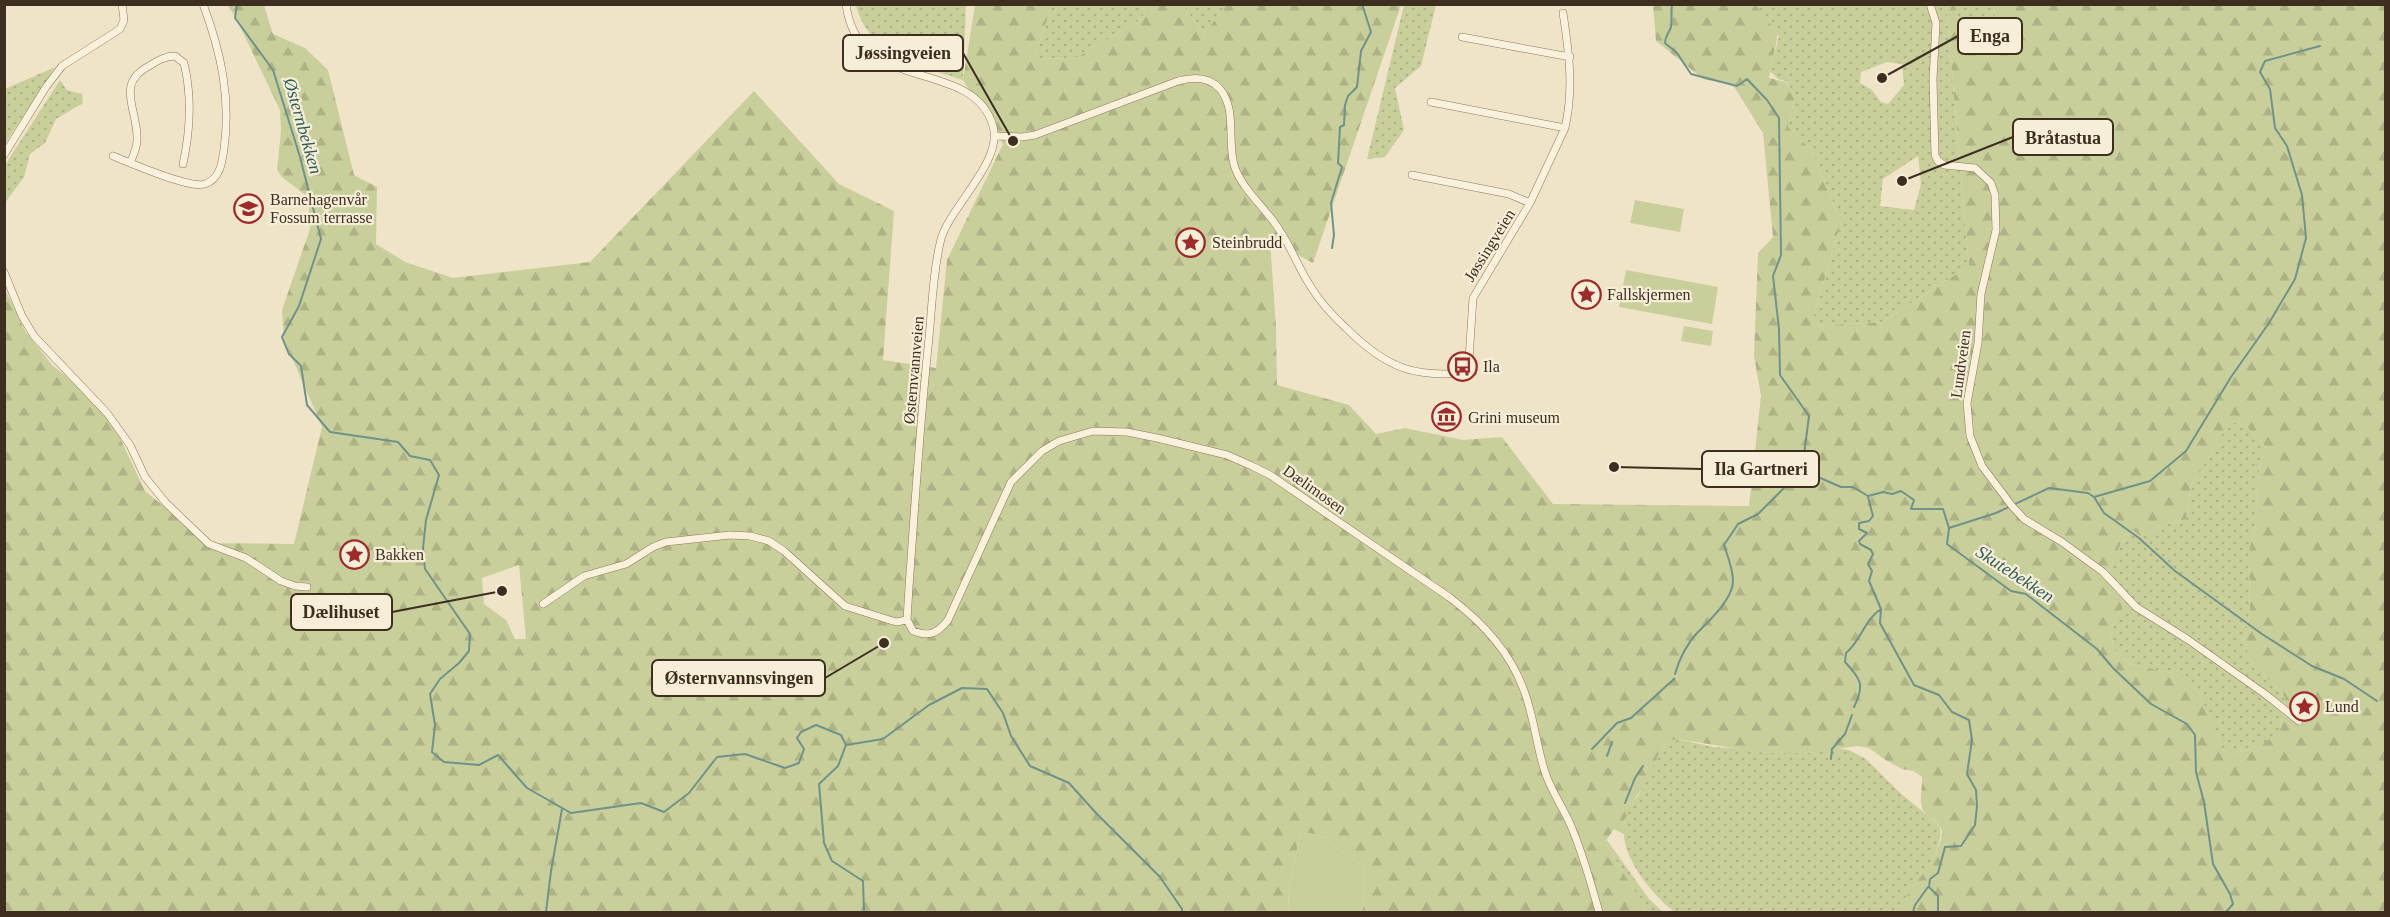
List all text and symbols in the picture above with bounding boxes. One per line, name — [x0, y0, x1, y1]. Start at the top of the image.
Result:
callout: Enga — [1958, 18, 2022, 54]
text: Enga — [1970, 26, 2010, 46]
callout: Jøssingveien — [843, 35, 963, 71]
text: Jøssingveien — [855, 43, 951, 63]
water label: Østernbekken — [279, 75, 326, 176]
callout: Bråtastua — [2013, 119, 2113, 155]
text: Bråtastua — [2025, 128, 2101, 148]
place label: Barnehagenvår Fossum terrasse — [270, 191, 373, 226]
school or university icon: Barnehagenvår Fossum terrasse — [233, 192, 265, 224]
street label: Jøssingveien — [1461, 206, 1519, 285]
place icon: Steinbrudd — [1175, 226, 1207, 258]
place label: Steinbrudd — [1212, 234, 1282, 251]
place icon: Fallskjermen — [1570, 278, 1602, 310]
place label: Fallskjermen — [1607, 286, 1691, 304]
street label: Østernvannveien — [900, 315, 927, 425]
street label: Lundveien — [1947, 329, 1974, 399]
bus stop icon: Ila — [1446, 350, 1478, 382]
place label: Ila — [1483, 358, 1500, 375]
museum icon: Grini museum — [1431, 401, 1463, 433]
place label: Grini museum — [1468, 409, 1561, 426]
callout: Ila Gartneri — [1702, 451, 1819, 487]
text: Ila Gartneri — [1714, 459, 1808, 479]
street label: Dælimosen — [1280, 462, 1349, 517]
place icon: Bakken — [338, 538, 370, 570]
water label: Skutebekken — [1972, 541, 2058, 607]
place label: Bakken — [375, 546, 424, 563]
callout: Dælihuset — [291, 594, 392, 630]
text: Dælihuset — [302, 602, 380, 622]
callout: Østernvannsvingen — [652, 660, 825, 696]
text: Østernvannsvingen — [664, 668, 814, 688]
place icon: Lund — [2288, 690, 2320, 722]
place label: Lund — [2325, 698, 2359, 715]

